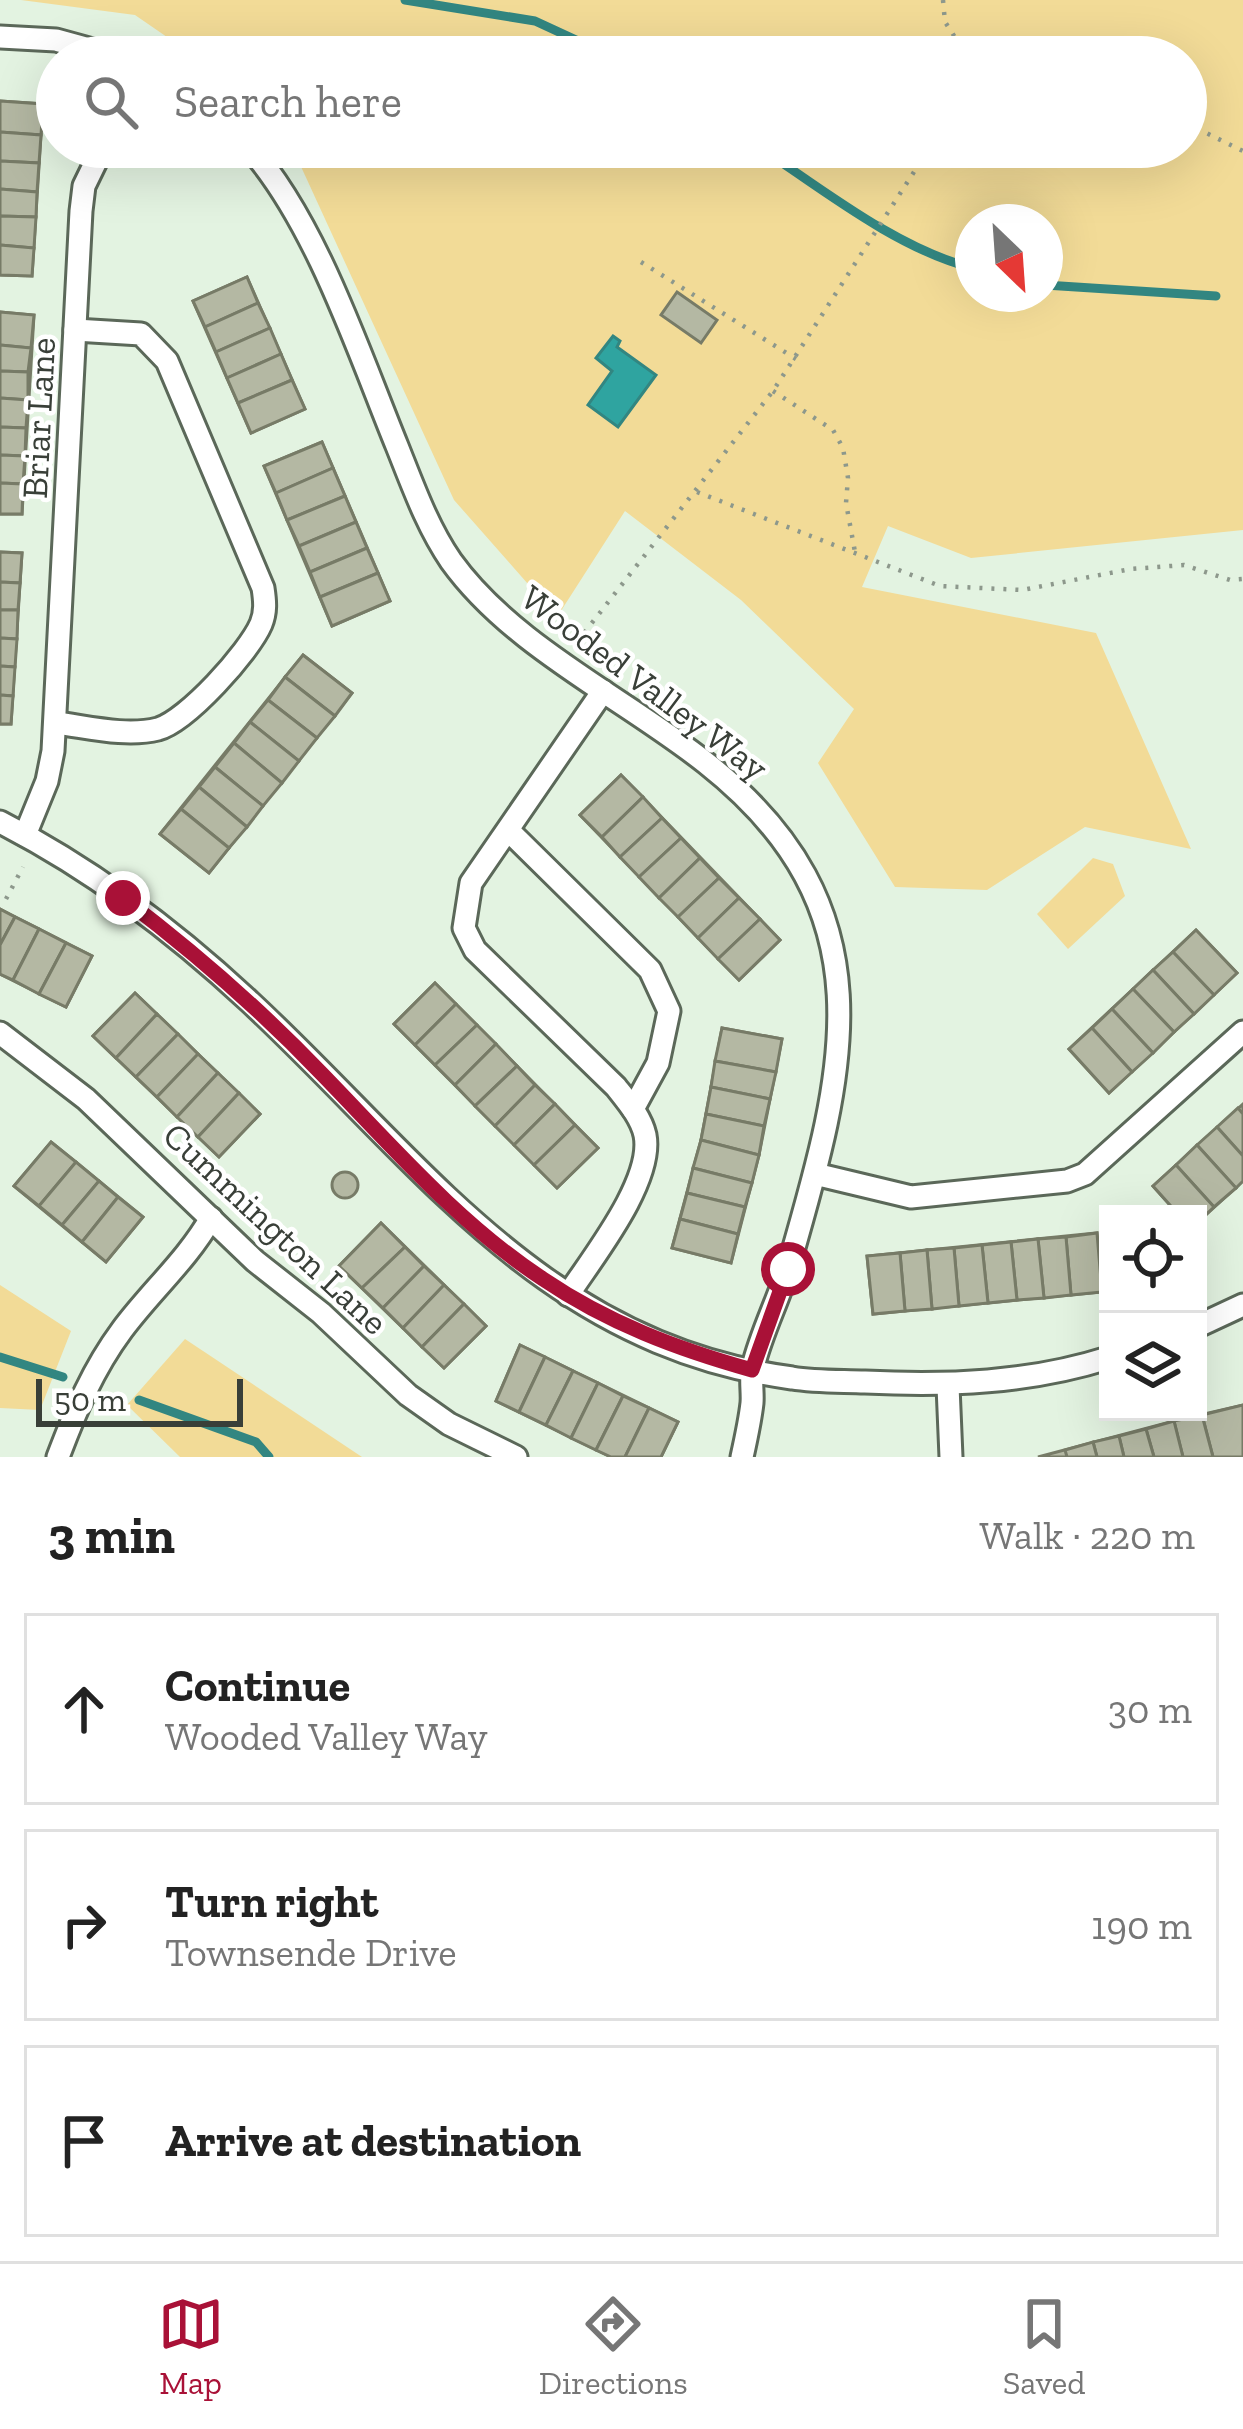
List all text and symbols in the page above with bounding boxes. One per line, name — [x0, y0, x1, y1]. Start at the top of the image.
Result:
search box — [36, 36, 1207, 168]
icon: search — [78, 69, 144, 135]
text: Search here — [174, 75, 402, 129]
north arrow — [955, 204, 1063, 312]
street label: Briar Lane — [13, 336, 64, 500]
street label: Wooded Valley Way — [513, 576, 777, 790]
route end — [96, 871, 150, 925]
street label: Cummington Lane — [155, 1113, 397, 1343]
map controls — [1099, 1205, 1207, 1421]
button: locate — [1099, 1205, 1207, 1313]
route start — [761, 1242, 815, 1296]
button: layers — [1099, 1313, 1207, 1421]
scale bar — [36, 1373, 243, 1426]
text: 50 m — [54, 1380, 126, 1419]
text: 3 min — [48, 1505, 175, 1566]
text: Walk · 220 m — [979, 1512, 1195, 1559]
text: Continue — [165, 1659, 350, 1713]
icon: ahead — [51, 1676, 117, 1742]
text: 30 m — [1108, 1686, 1192, 1733]
text: Wooded Valley Way — [165, 1713, 488, 1760]
text: Turn right — [165, 1875, 378, 1929]
icon: right — [51, 1892, 117, 1958]
text: 190 m — [1091, 1902, 1192, 1949]
text: Townsende Drive — [165, 1929, 457, 1976]
icon: arrive — [51, 2108, 117, 2174]
text: Arrive at destination — [165, 2114, 581, 2168]
tab: Map — [158, 2291, 224, 2402]
tab: Directions — [539, 2291, 688, 2402]
tab: Saved — [1003, 2291, 1085, 2402]

